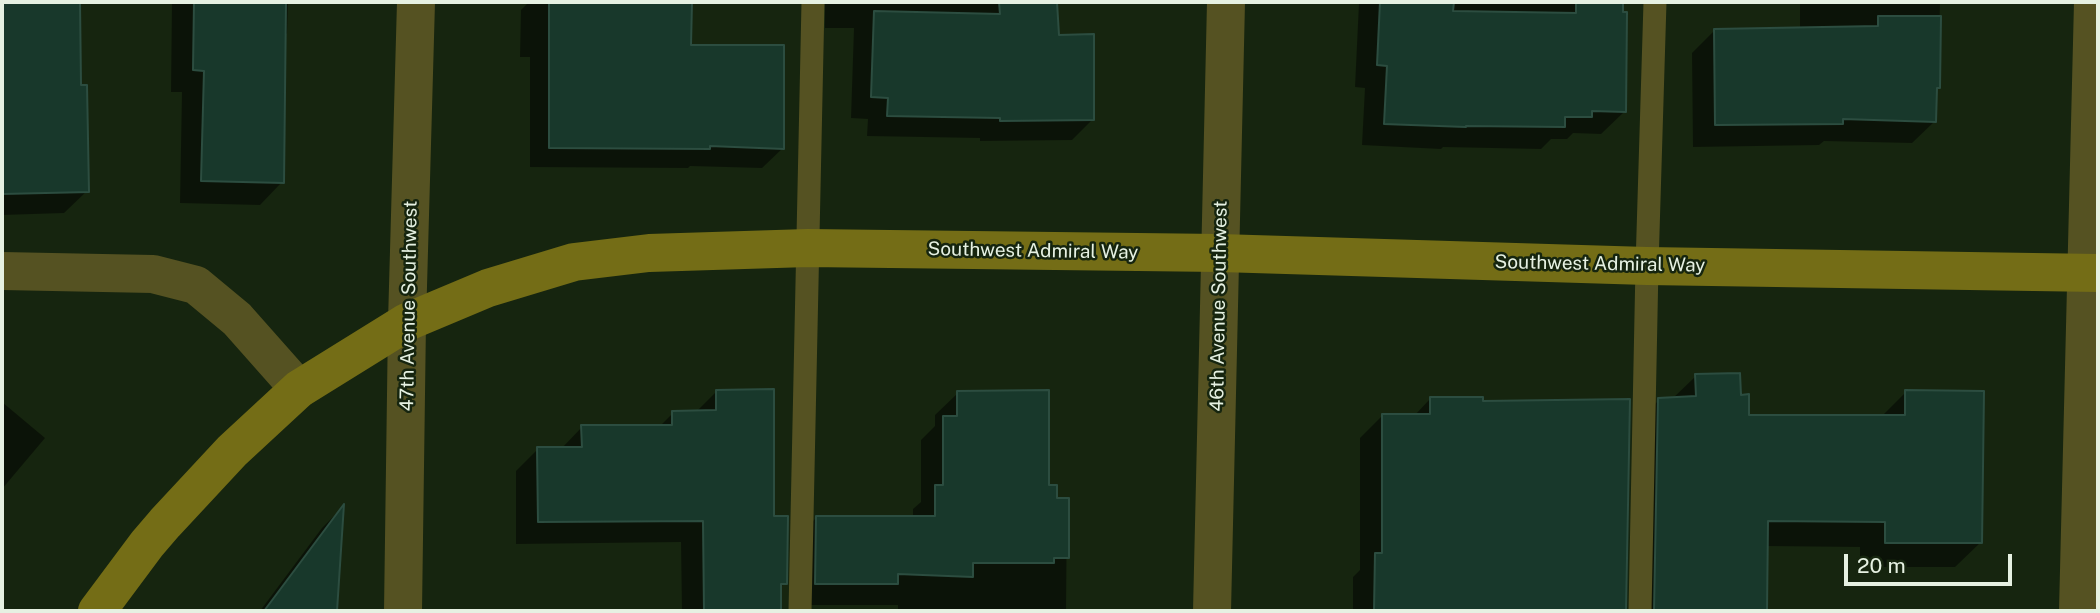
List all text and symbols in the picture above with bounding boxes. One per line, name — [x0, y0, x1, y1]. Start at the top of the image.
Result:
street label: 47th Avenue Southwest — [396, 200, 422, 412]
street label: 46th Avenue Southwest — [1206, 200, 1232, 412]
street label: Southwest Admiral Way — [927, 238, 1139, 264]
street label: Southwest Admiral Way — [1494, 251, 1706, 277]
scale bar — [1848, 540, 2016, 584]
text: 20 m — [1857, 553, 1906, 578]

